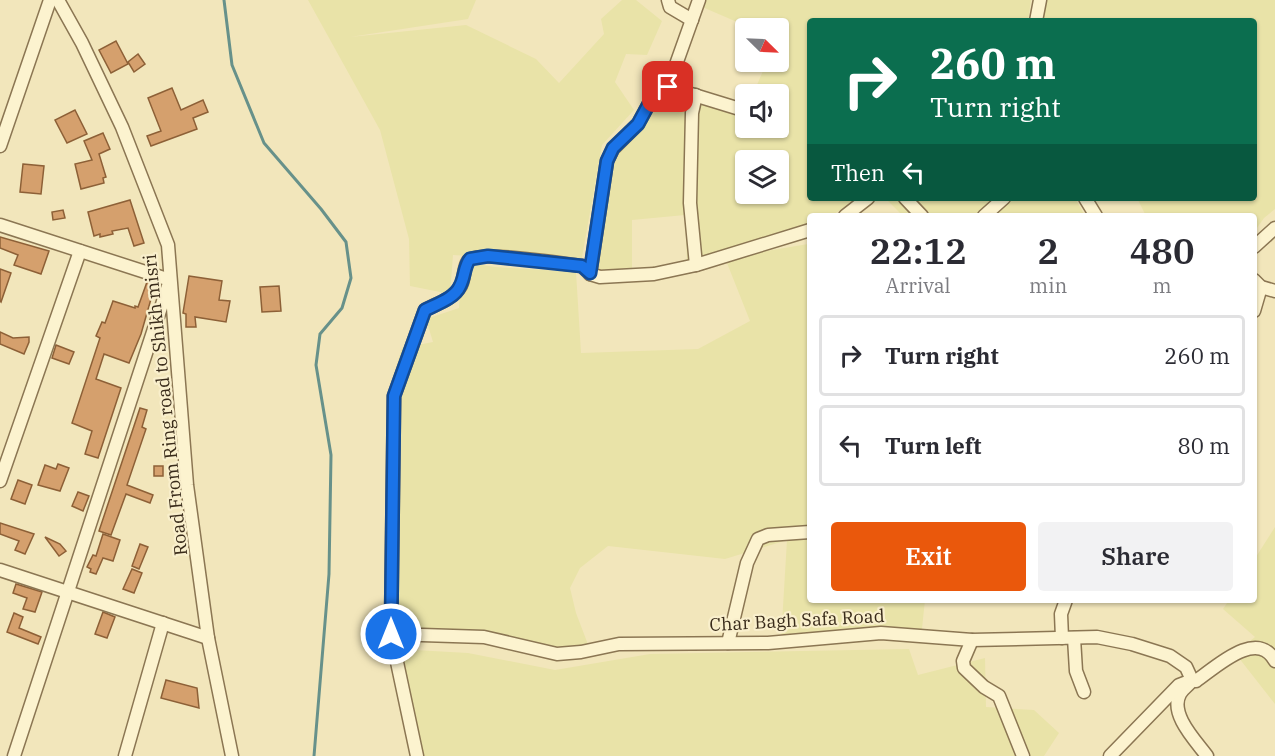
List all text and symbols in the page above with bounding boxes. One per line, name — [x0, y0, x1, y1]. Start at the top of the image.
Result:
north arrow — [735, 18, 789, 72]
map controls — [735, 18, 789, 204]
text: 260 m — [930, 36, 1056, 91]
icon: right — [831, 42, 909, 120]
pin — [642, 61, 693, 112]
icon: arrive — [651, 70, 684, 103]
button: sound — [735, 84, 789, 138]
text: Turn right — [930, 89, 1061, 124]
button: layers — [735, 150, 789, 204]
icon: left — [897, 156, 930, 189]
text: Then — [831, 158, 885, 187]
text: 22:12 — [869, 227, 967, 274]
text: 2 — [1037, 227, 1059, 274]
text: 480 — [1130, 227, 1195, 274]
street label: Road From Ring road to Shikh misri — [138, 253, 192, 557]
text: Arrival — [885, 272, 951, 299]
text: min — [1029, 272, 1067, 299]
text: m — [1153, 272, 1172, 299]
icon: right — [834, 339, 867, 372]
text: Turn right — [885, 341, 999, 370]
text: 260 m — [1164, 341, 1230, 370]
icon: left — [834, 429, 867, 462]
text: Turn left — [885, 431, 981, 460]
text: 80 m — [1178, 431, 1230, 460]
button: Exit — [831, 522, 1026, 591]
button: Share — [1038, 522, 1233, 591]
position arrow — [359, 602, 423, 666]
street label: Char Bagh Safa Road — [709, 604, 885, 636]

